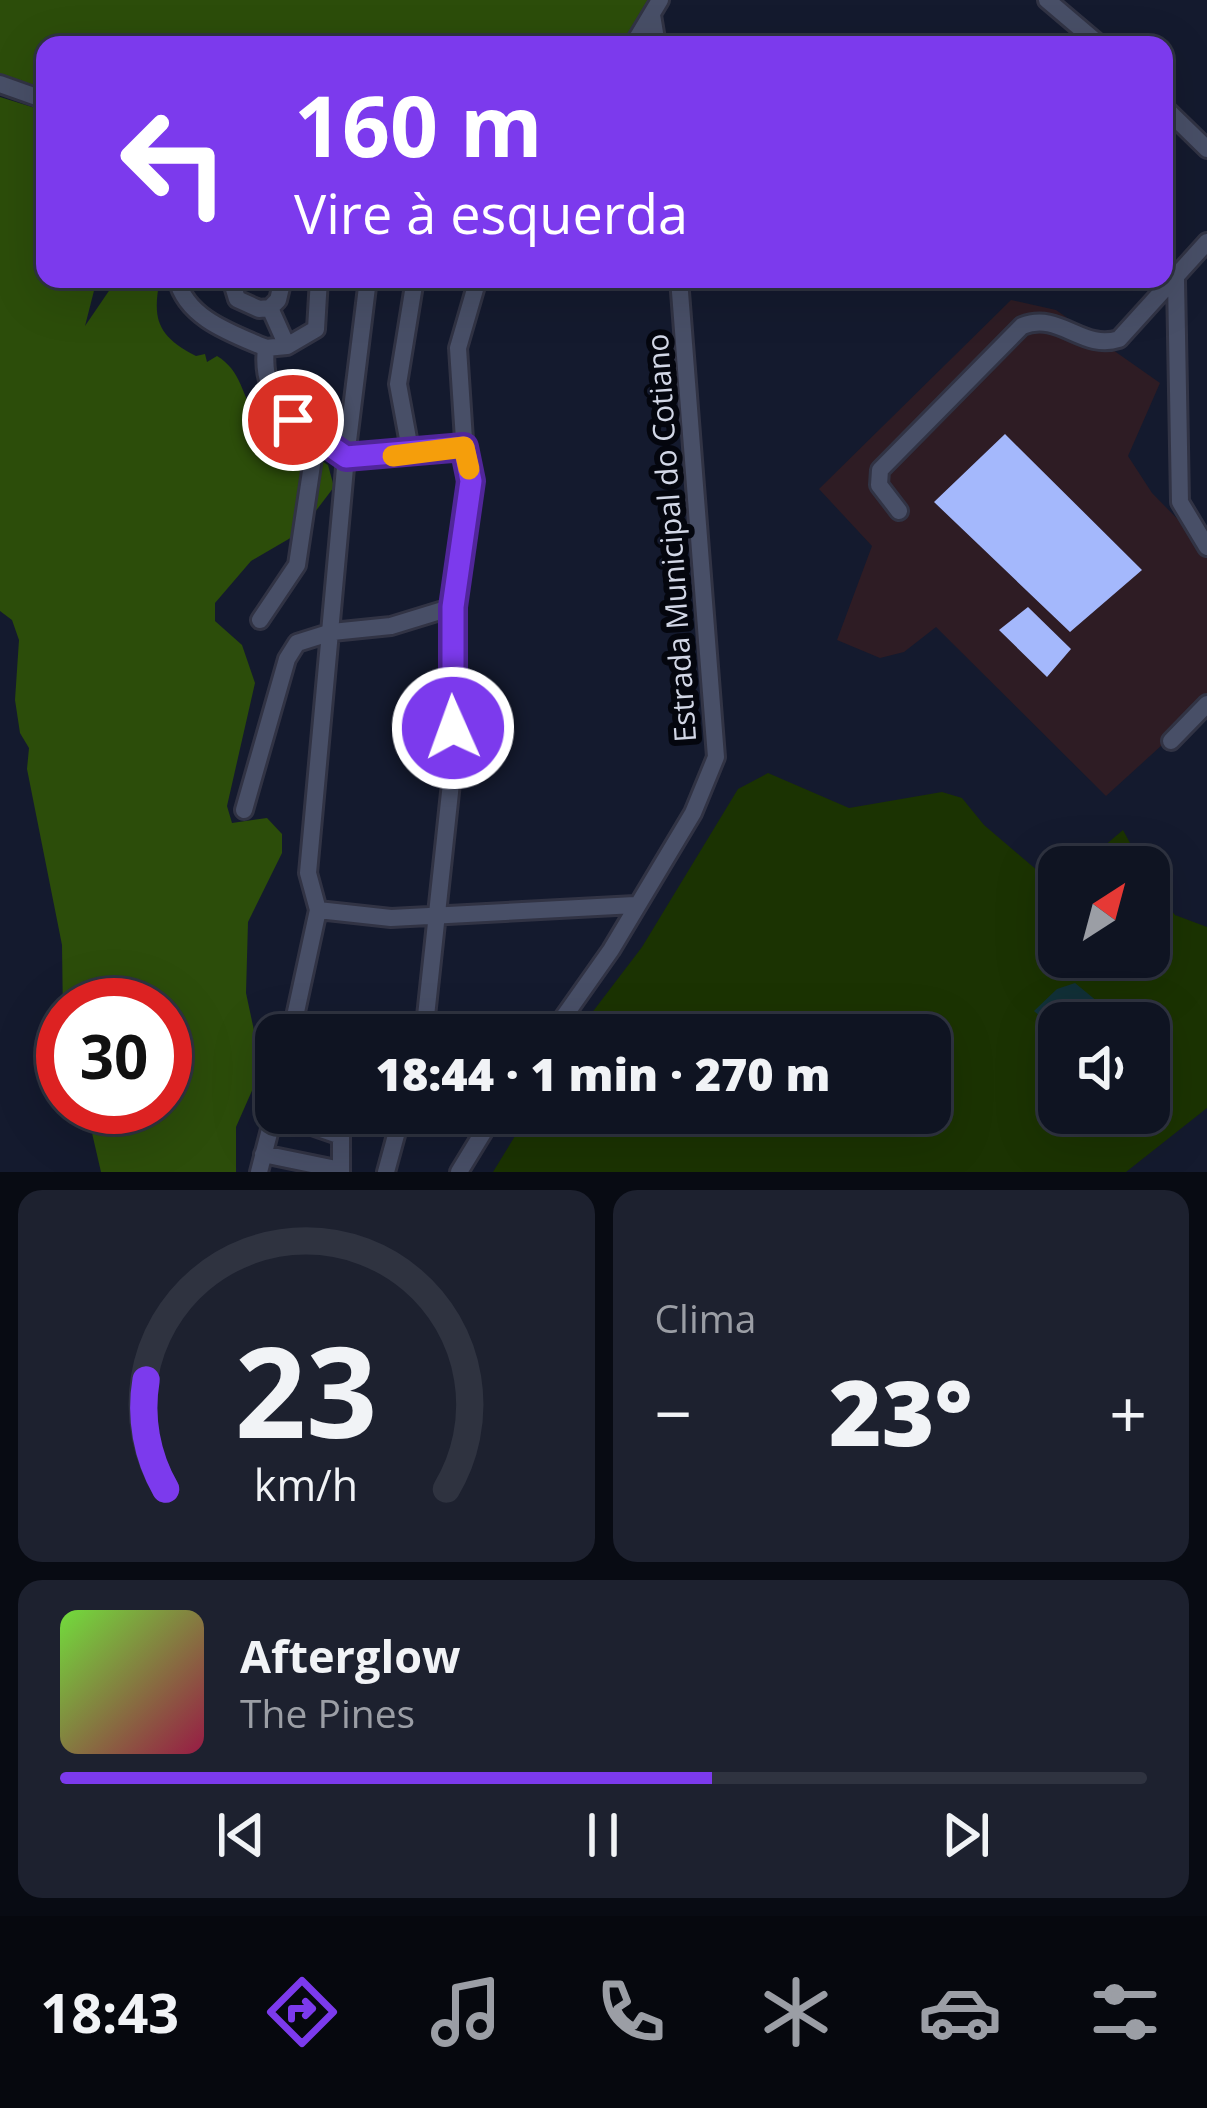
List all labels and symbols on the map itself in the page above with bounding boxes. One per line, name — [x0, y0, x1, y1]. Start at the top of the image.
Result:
street label: Estrada Municipal do Cotiano — [636, 332, 705, 744]
pin — [242, 369, 344, 471]
position arrow — [390, 665, 516, 791]
north arrow — [1038, 846, 1170, 978]
speed limit sign: 30 — [36, 978, 192, 1134]

